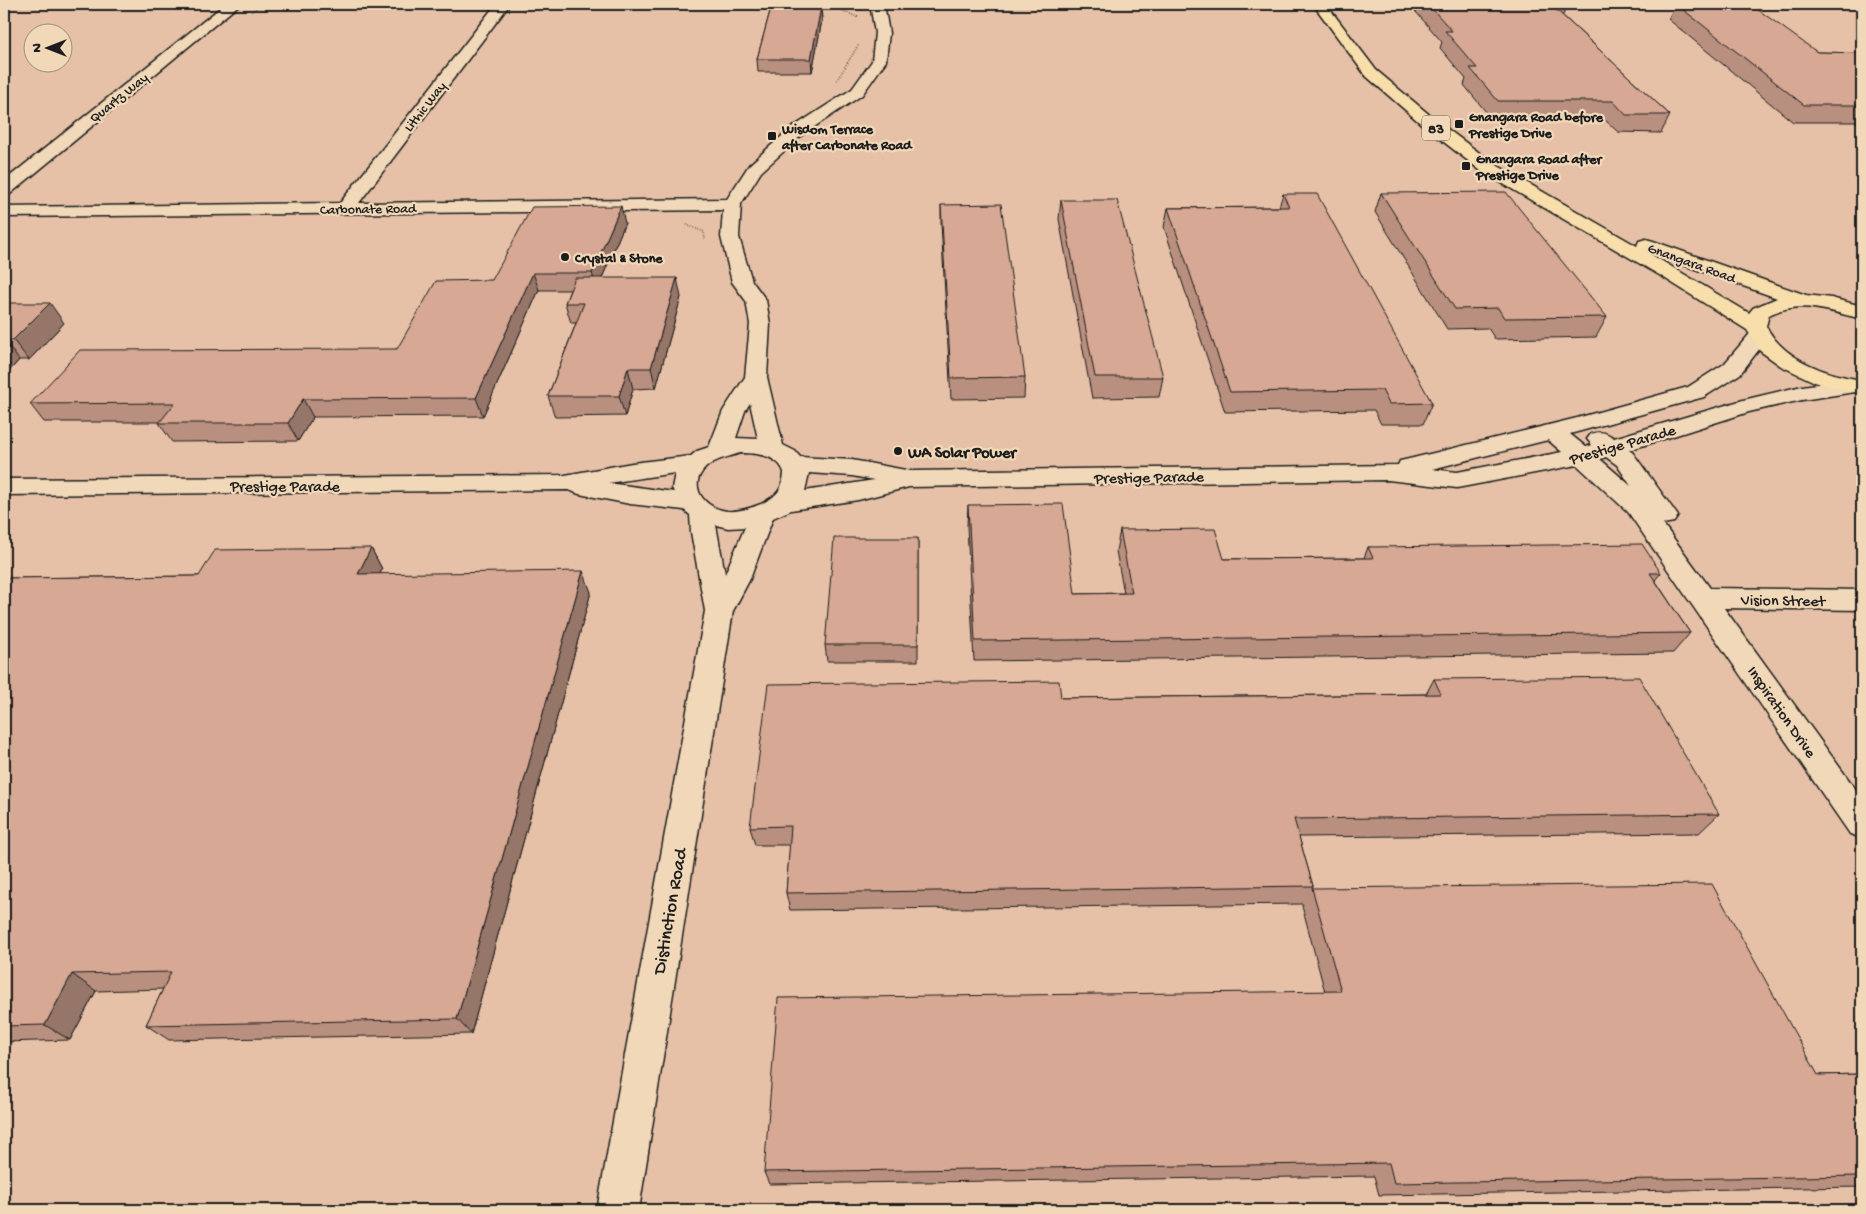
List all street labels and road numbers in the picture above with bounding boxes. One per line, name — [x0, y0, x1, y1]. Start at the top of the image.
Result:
street label: Quartz Way — [87, 70, 152, 128]
street label: Lithic Way — [401, 79, 451, 136]
road number: 83 — [1422, 116, 1450, 140]
street label: Carbonate Road — [320, 201, 418, 220]
street label: Gnangara Road — [1645, 241, 1739, 289]
street label: Prestige Parade — [1567, 422, 1679, 471]
street label: Prestige Parade — [1093, 469, 1205, 490]
street label: Prestige Parade — [229, 479, 341, 498]
street label: Vision Street — [1740, 592, 1827, 613]
street label: Inspiration Drive — [1741, 663, 1819, 763]
street label: Distinction Road — [649, 845, 694, 978]

